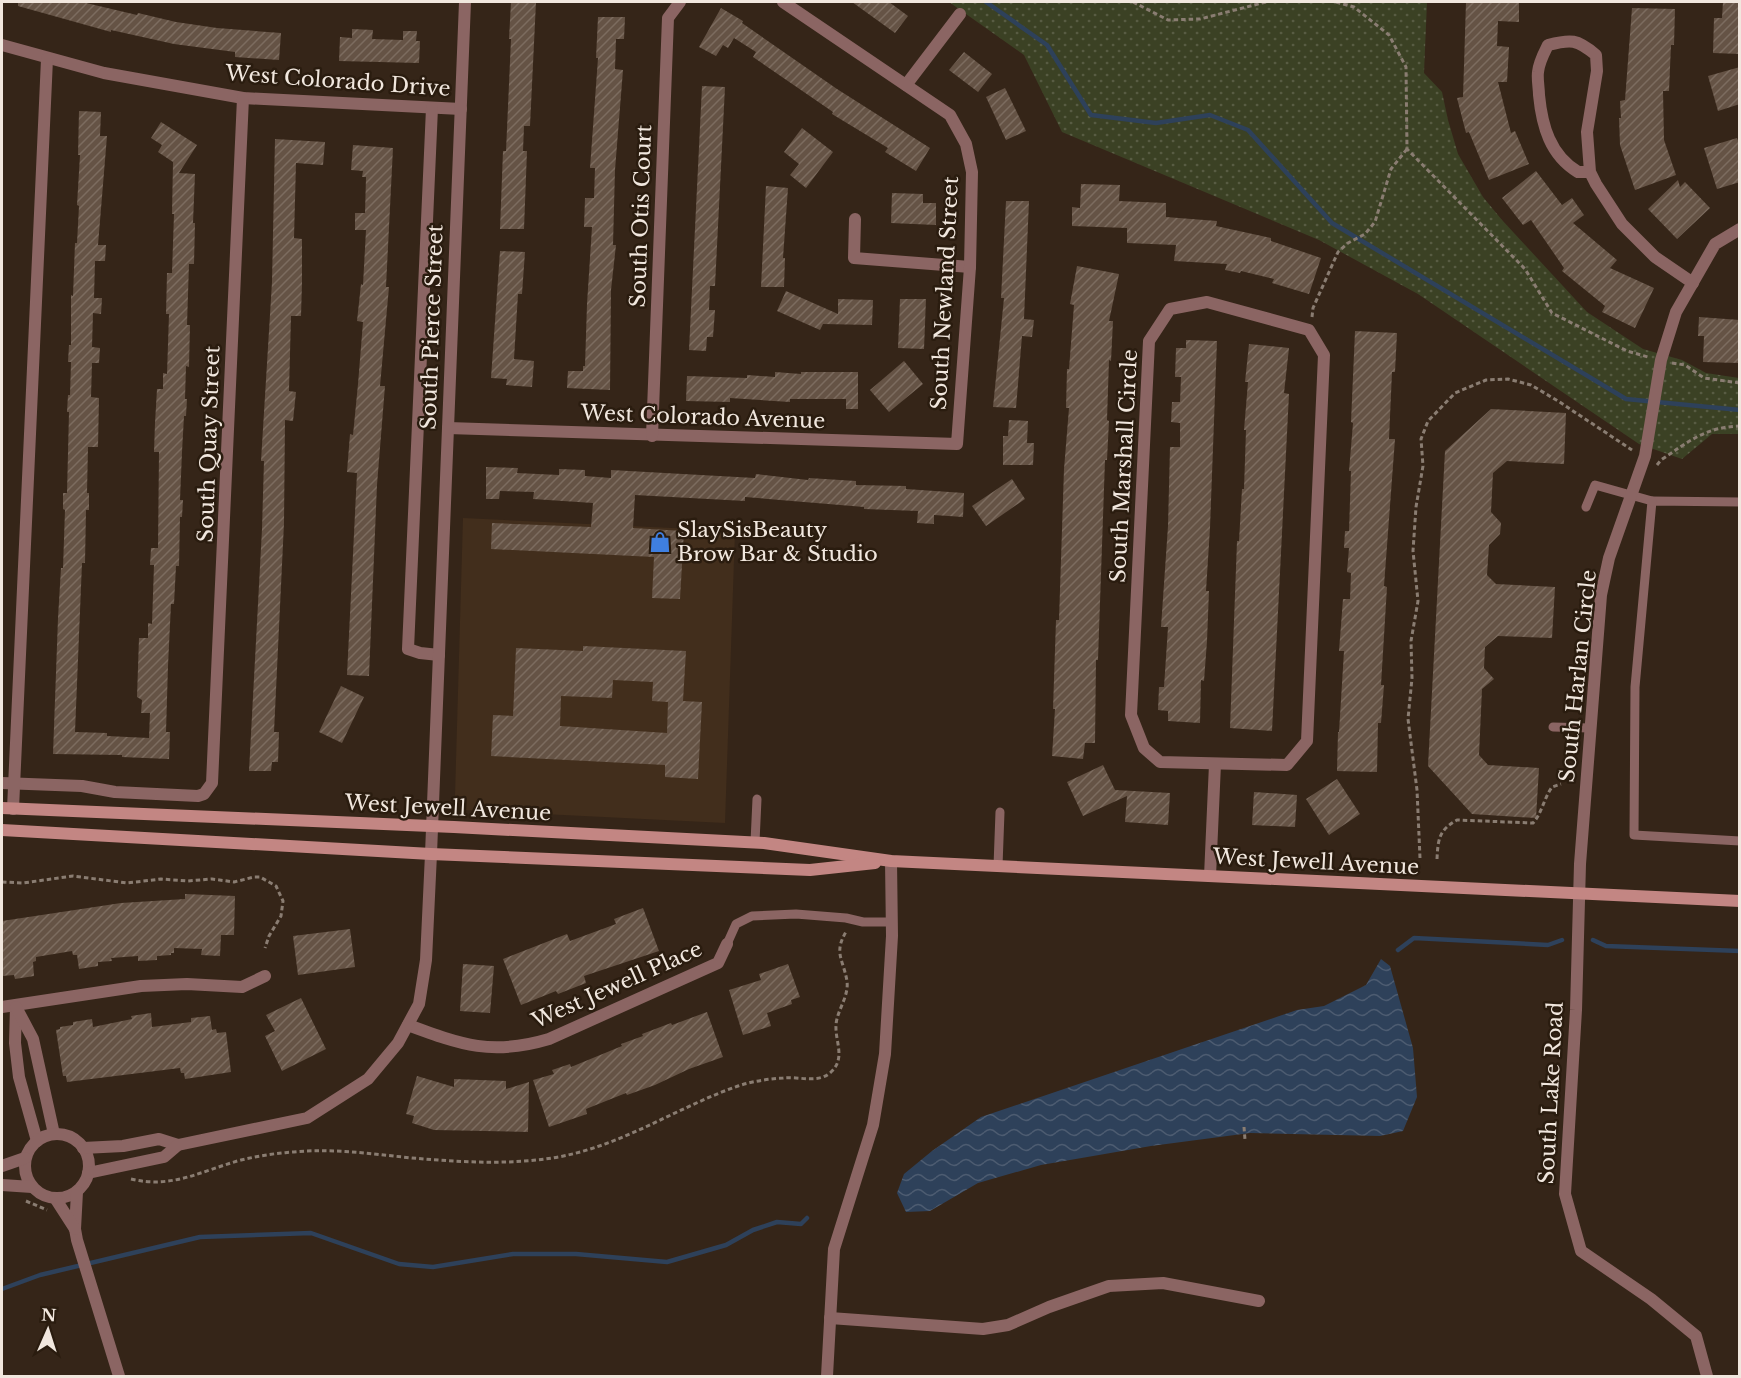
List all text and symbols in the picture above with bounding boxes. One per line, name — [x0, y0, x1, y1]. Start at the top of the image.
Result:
street label: West Colorado Drive — [224, 60, 451, 102]
street label: South Otis Court — [625, 124, 657, 308]
street label: South Newland Street — [926, 175, 964, 410]
street label: South Pierce Street — [415, 224, 449, 430]
street label: South Quay Street — [193, 345, 225, 543]
street label: South Marshall Circle — [1105, 349, 1143, 583]
street label: West Colorado Avenue — [579, 400, 826, 434]
place label: SlaySisBeauty Brow Bar & Studio — [677, 517, 878, 567]
shop icon: SlaySisBeauty Brow Bar & Studio — [648, 530, 672, 554]
street label: South Harlan Circle — [1554, 568, 1602, 784]
street label: West Jewell Avenue — [343, 790, 552, 826]
street label: West Jewell Avenue — [1211, 844, 1420, 880]
street label: West Jewell Place — [527, 936, 706, 1035]
street label: South Lake Road — [1533, 1001, 1569, 1185]
north arrow — [18, 1300, 78, 1360]
text: N — [41, 1305, 57, 1325]

